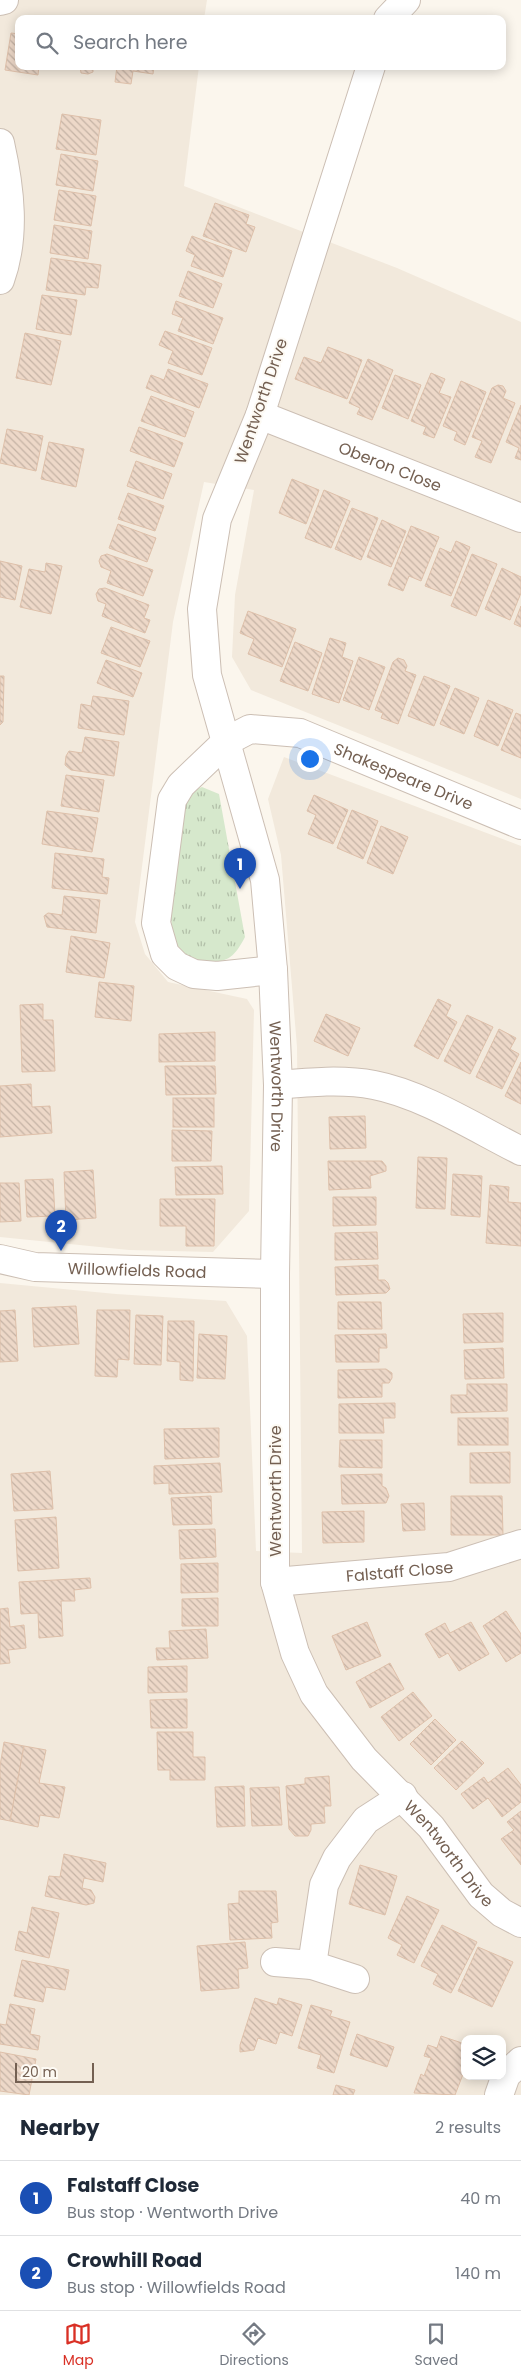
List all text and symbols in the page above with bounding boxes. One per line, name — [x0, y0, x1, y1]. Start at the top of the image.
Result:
search box — [15, 15, 506, 70]
icon: search — [33, 29, 61, 57]
text: Search here — [73, 29, 187, 56]
street label: Wentworth Drive — [229, 335, 293, 467]
street label: Oberon Close — [335, 436, 445, 497]
street label: Shakespeare Drive — [330, 737, 477, 815]
your location — [297, 746, 323, 772]
pin: 1 — [224, 848, 256, 889]
street label: Wentworth Drive — [264, 1020, 290, 1152]
pin: 2 — [45, 1210, 77, 1251]
street label: Willowfields Road — [67, 1256, 207, 1283]
street label: Wentworth Drive — [264, 1425, 287, 1557]
street label: Falstaff Close — [345, 1555, 454, 1587]
street label: Wentworth Drive — [399, 1795, 499, 1912]
map controls — [461, 2035, 506, 2080]
button: layers — [461, 2035, 506, 2080]
scale bar — [15, 2060, 94, 2083]
text: 20 m — [22, 2062, 57, 2082]
text: Nearby — [20, 2113, 100, 2142]
text: 2 results — [435, 2116, 501, 2139]
text: Falstaff Close — [67, 2172, 199, 2199]
text: 1 — [33, 2187, 39, 2210]
text: 40 m — [460, 2187, 501, 2210]
text: Bus stop · Wentworth Drive — [67, 2201, 278, 2224]
text: Crowhill Road — [67, 2247, 202, 2274]
text: 2 — [31, 2262, 41, 2285]
text: 140 m — [455, 2262, 501, 2285]
text: Bus stop · Willowfields Road — [67, 2276, 286, 2299]
tab: Map — [63, 2320, 94, 2371]
tab: Directions — [219, 2320, 289, 2371]
tab: Saved — [414, 2320, 458, 2371]

